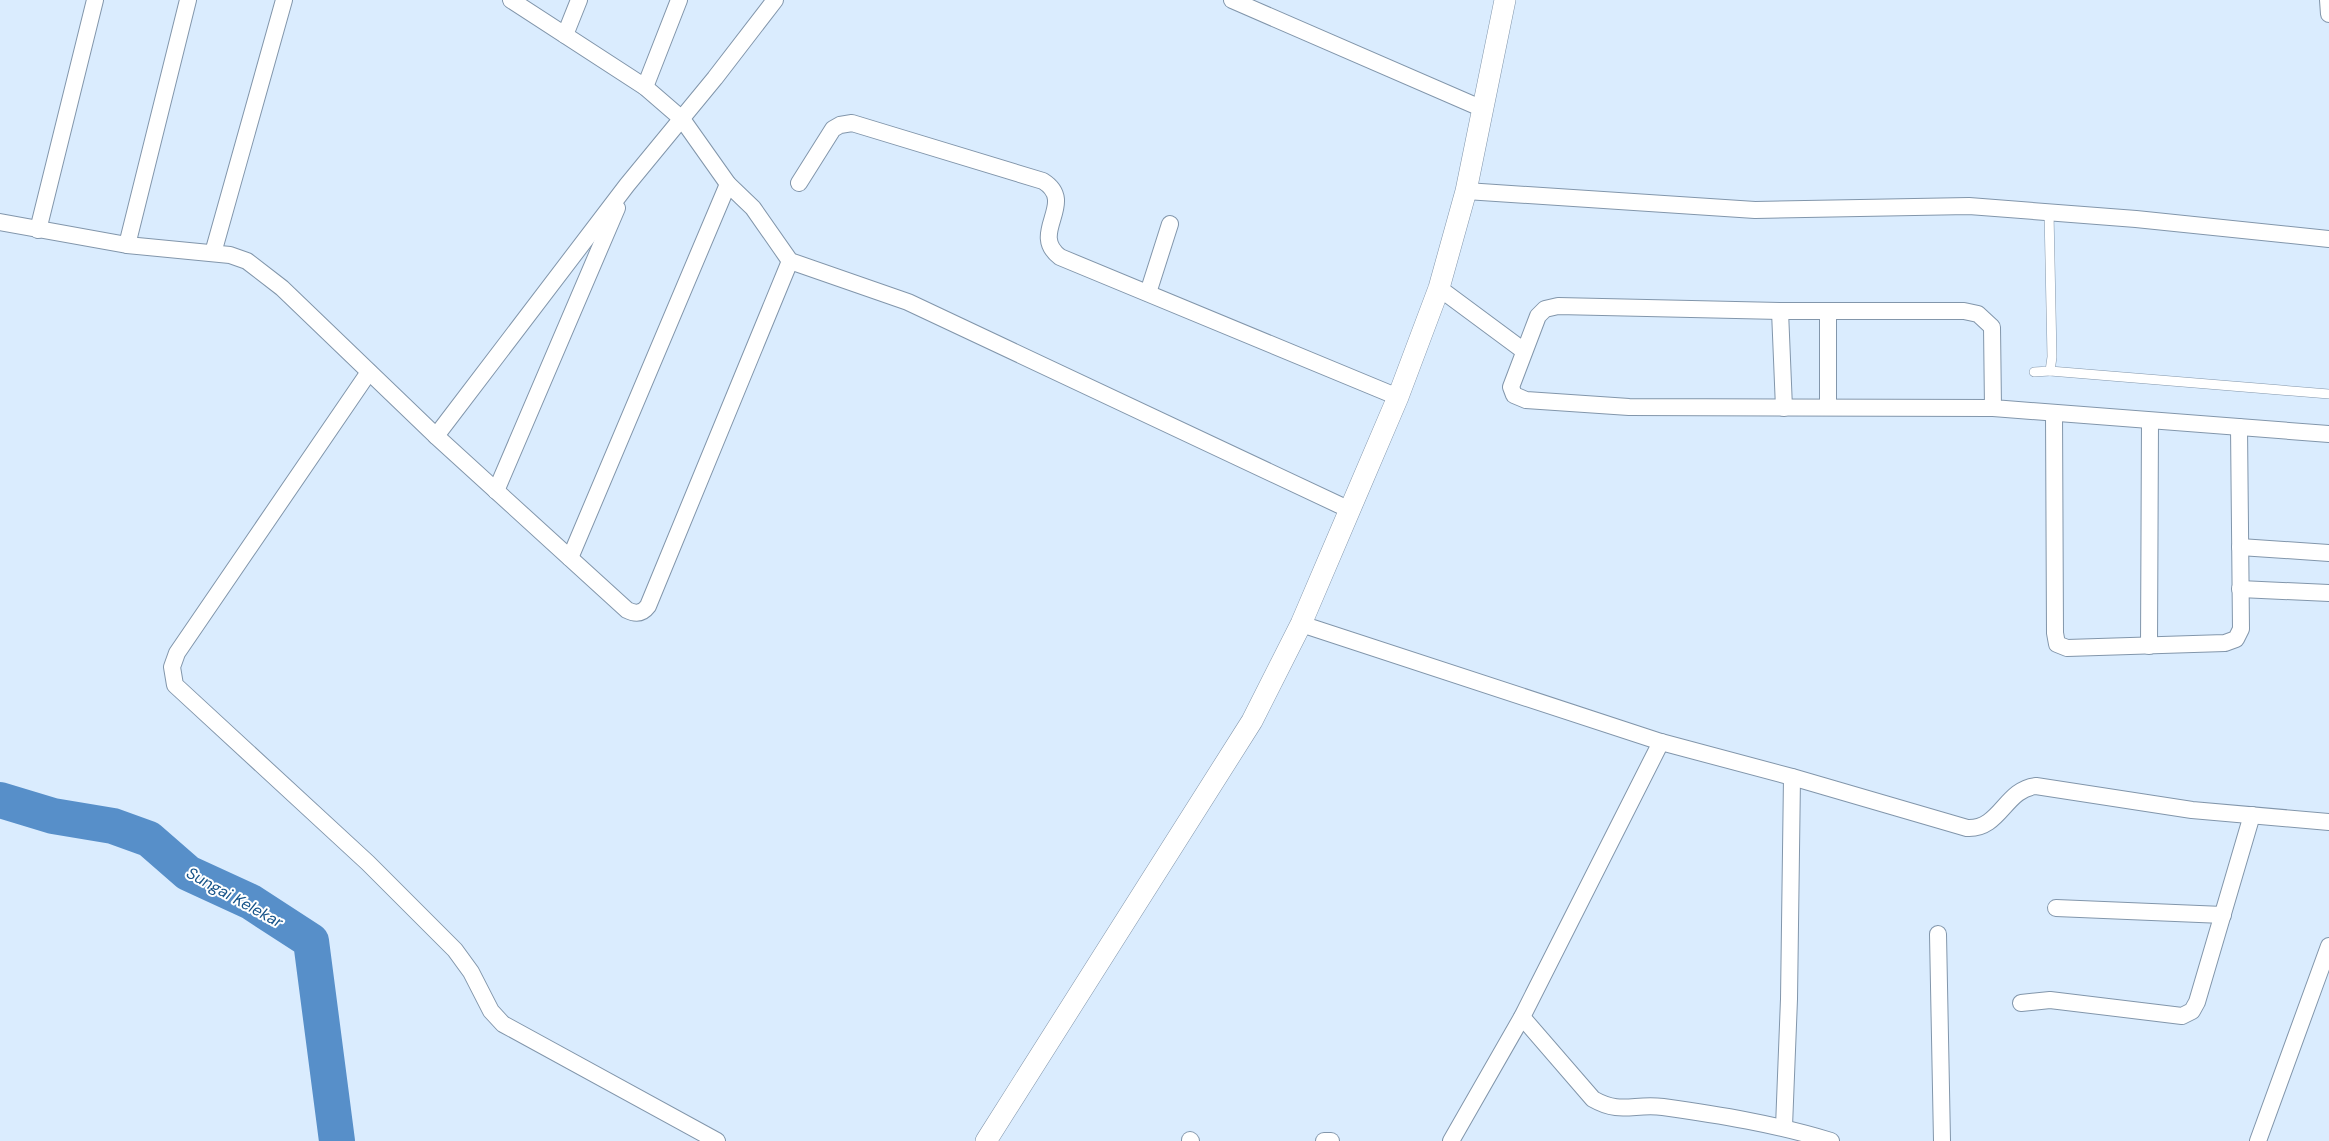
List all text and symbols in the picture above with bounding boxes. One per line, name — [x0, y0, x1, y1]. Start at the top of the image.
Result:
water label: Sungai Kelekar — [183, 862, 288, 933]

